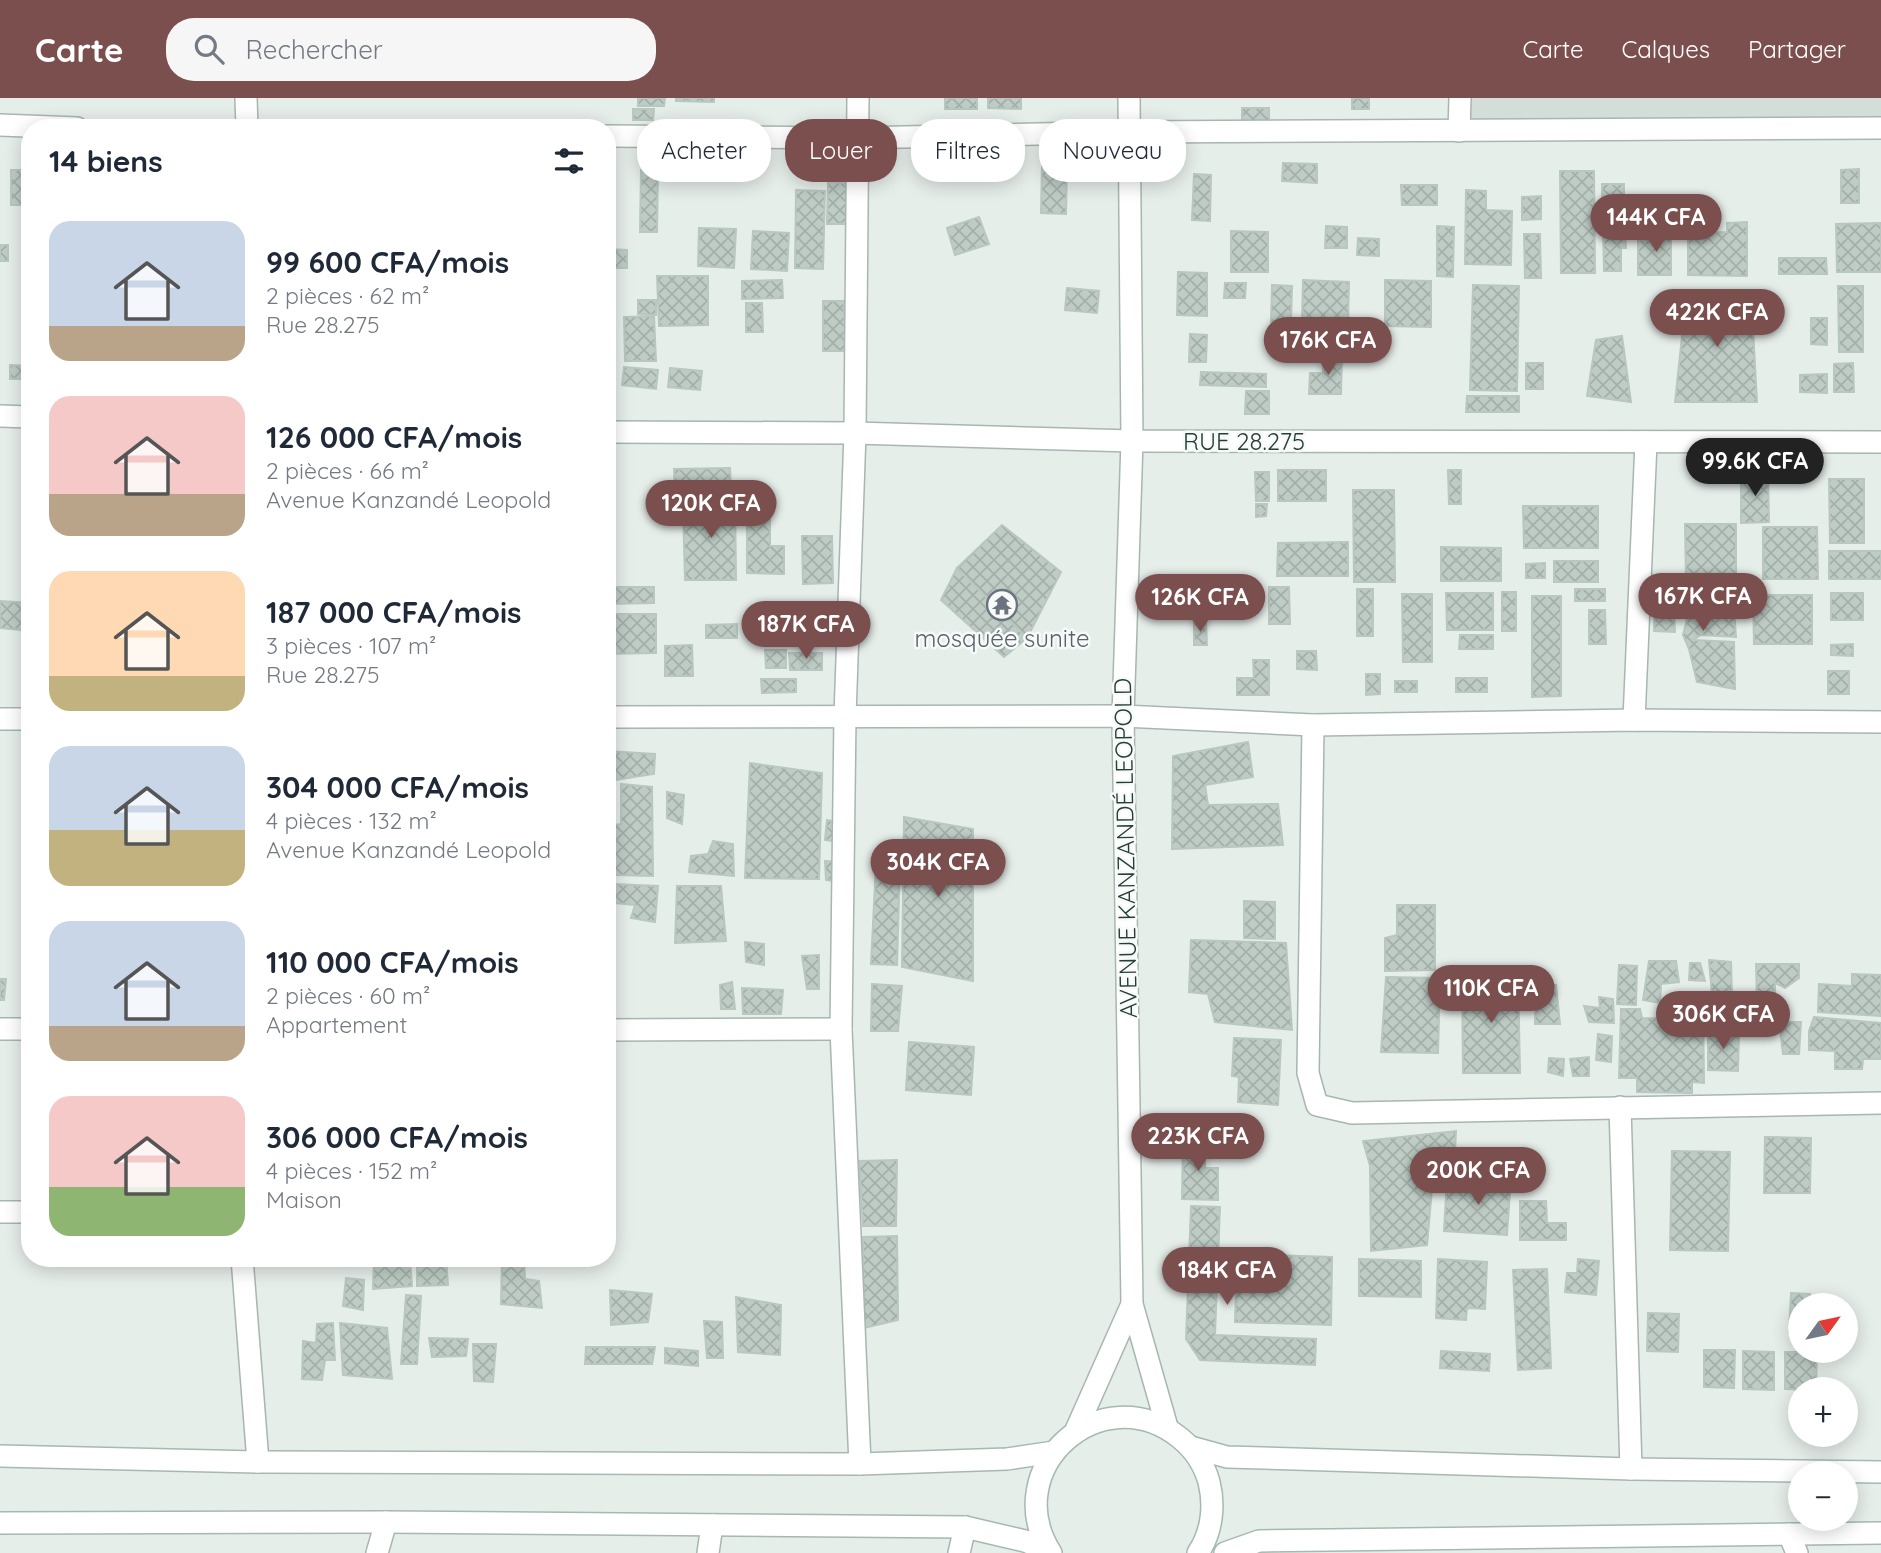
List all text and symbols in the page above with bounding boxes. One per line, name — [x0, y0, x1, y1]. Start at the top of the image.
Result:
search box — [166, 18, 656, 81]
text: Carte — [35, 29, 124, 70]
icon: search — [190, 30, 228, 68]
text: Rechercher — [246, 33, 383, 66]
text: Carte — [1522, 34, 1584, 64]
text: Calques — [1622, 34, 1710, 64]
text: Partager — [1748, 34, 1846, 64]
chip: Acheter — [637, 119, 771, 182]
chip: Louer — [785, 119, 897, 182]
chip: Filtres — [911, 119, 1025, 182]
chip: Nouveau — [1039, 119, 1186, 182]
text: 14 biens — [49, 142, 163, 180]
icon: filters — [550, 142, 588, 180]
pin: 144K CFA — [1584, 194, 1728, 254]
text: 144K CFA — [1607, 202, 1705, 231]
text: 99 600 CFA/mois — [266, 243, 509, 281]
icon: home — [105, 249, 189, 333]
text: 2 pièces · 62 m² — [266, 281, 429, 310]
pin: 422K CFA — [1645, 289, 1789, 349]
text: 422K CFA — [1666, 297, 1768, 326]
text: Rue 28.275 — [266, 310, 380, 339]
pin: 176K CFA — [1256, 317, 1400, 377]
text: 176K CFA — [1280, 325, 1376, 354]
text: 126 000 CFA/mois — [266, 418, 522, 456]
icon: home — [105, 424, 189, 508]
street label: RUE 28.275 — [1183, 426, 1305, 456]
pin: 99.6K CFA — [1675, 438, 1835, 498]
text: 99.6K CFA — [1702, 446, 1808, 475]
text: 2 pièces · 66 m² — [266, 456, 429, 485]
pin: 120K CFA — [639, 480, 783, 540]
text: Avenue Kanzandé Leopold — [266, 485, 551, 514]
text: 120K CFA — [662, 488, 760, 517]
pin: 126K CFA — [1128, 574, 1272, 634]
pin: 167K CFA — [1631, 574, 1775, 633]
text: 167K CFA — [1654, 581, 1752, 610]
text: 126K CFA — [1151, 582, 1249, 611]
temple icon: mosquée sunite — [985, 588, 1019, 622]
text: 187 000 CFA/mois — [266, 593, 521, 631]
icon: home — [105, 599, 189, 683]
pin: 187K CFA — [734, 602, 878, 661]
text: 187K CFA — [758, 609, 855, 638]
place label: mosquée sunite — [914, 623, 1090, 653]
text: 3 pièces · 107 m² — [266, 631, 436, 660]
text: Rue 28.275 — [266, 660, 380, 689]
street label: AVENUE KANZANDÉ LEOPOLD — [1107, 678, 1143, 1018]
text: 304 000 CFA/mois — [266, 768, 529, 806]
icon: home — [105, 774, 189, 858]
text: 4 pièces · 132 m² — [266, 806, 437, 835]
text: Avenue Kanzandé Leopold — [266, 835, 551, 864]
pin: 304K CFA — [866, 840, 1010, 899]
text: 304K CFA — [887, 847, 989, 876]
text: 110 000 CFA/mois — [266, 943, 519, 981]
icon: home — [105, 949, 189, 1033]
pin: 110K CFA — [1419, 965, 1563, 1025]
text: 110K CFA — [1444, 973, 1538, 1002]
text: 2 pièces · 60 m² — [266, 981, 430, 1010]
pin: 306K CFA — [1651, 992, 1795, 1051]
text: 306K CFA — [1672, 999, 1774, 1028]
text: Appartement — [266, 1010, 407, 1039]
pin: 223K CFA — [1126, 1114, 1270, 1173]
text: 306 000 CFA/mois — [266, 1118, 528, 1156]
text: 223K CFA — [1147, 1121, 1249, 1150]
icon: home — [105, 1124, 189, 1208]
pin: 200K CFA — [1406, 1148, 1550, 1207]
text: 200K CFA — [1426, 1155, 1530, 1184]
text: 4 pièces · 152 m² — [266, 1156, 437, 1185]
text: Maison — [266, 1185, 342, 1214]
pin: 184K CFA — [1155, 1248, 1299, 1307]
text: 184K CFA — [1178, 1255, 1276, 1284]
north arrow — [1788, 1293, 1858, 1363]
map controls — [1788, 1293, 1858, 1531]
button: + — [1788, 1377, 1858, 1447]
button: − — [1788, 1461, 1858, 1531]

